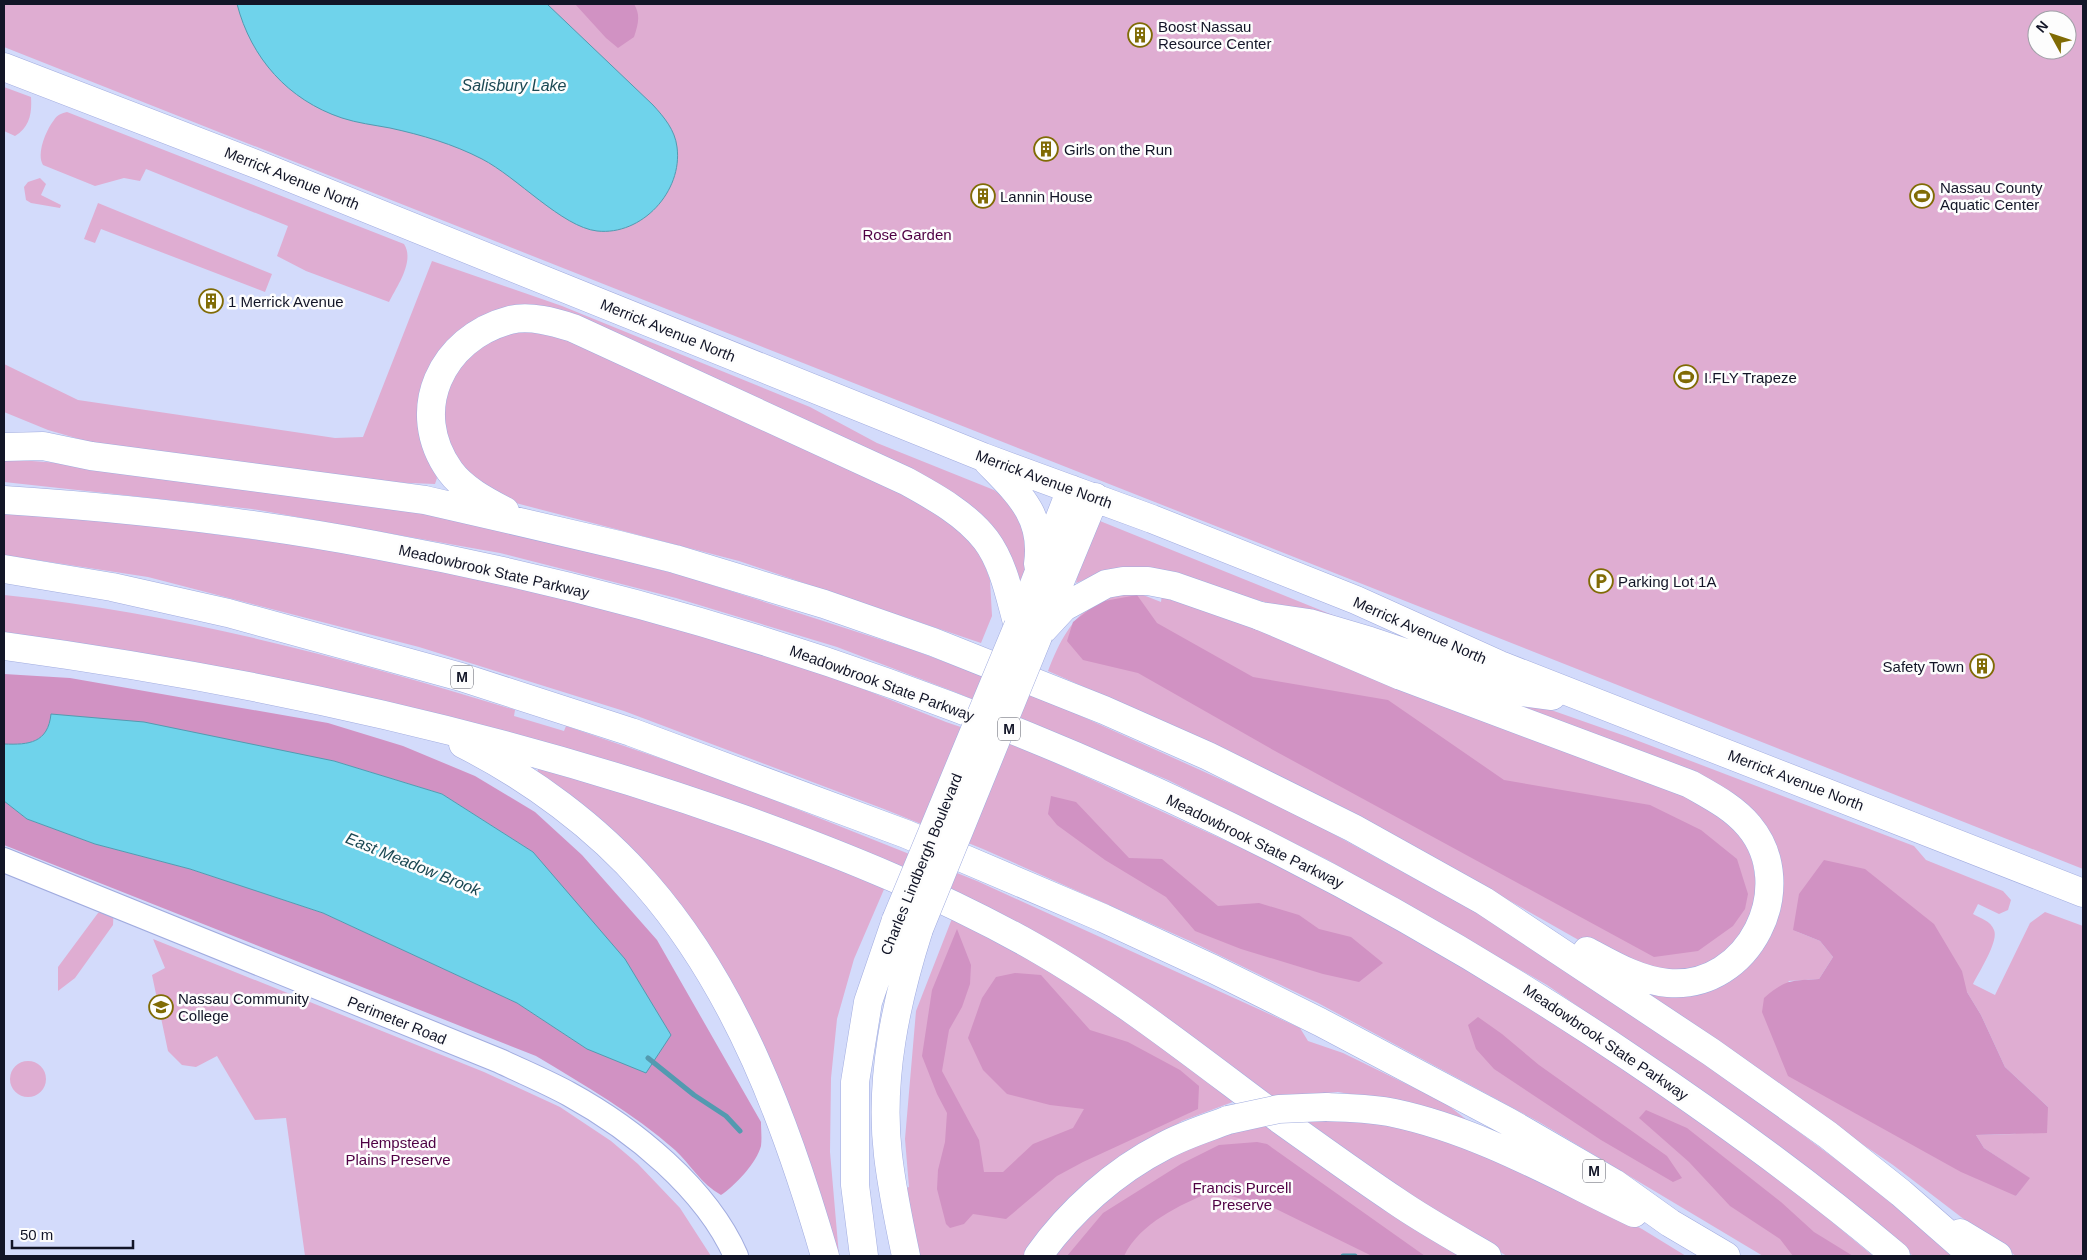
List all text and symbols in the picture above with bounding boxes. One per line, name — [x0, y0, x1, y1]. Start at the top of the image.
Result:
north arrow — [2027, 10, 2077, 60]
place label: Boost Nassau Resource Center — [1158, 18, 1271, 52]
text: N — [2033, 18, 2051, 36]
building icon: Boost Nassau Resource Center — [1127, 22, 1153, 48]
water label: Salisbury Lake — [462, 77, 567, 94]
building icon: Girls on the Run — [1033, 136, 1059, 162]
place label: Girls on the Run — [1064, 141, 1172, 158]
street label: Merrick Avenue North — [222, 143, 362, 213]
place label: Nassau County Aquatic Center — [1940, 179, 2043, 213]
building icon: Lannin House — [970, 183, 996, 209]
sports icon: Nassau County Aquatic Center — [1909, 183, 1935, 209]
place label: Lannin House — [1000, 188, 1093, 205]
park label: Rose Garden — [862, 226, 952, 243]
building icon: 1 Merrick Avenue — [198, 288, 224, 314]
place label: 1 Merrick Avenue — [228, 293, 344, 310]
street label: Merrick Avenue North — [598, 295, 738, 365]
sports icon: I.FLY Trapeze — [1673, 364, 1699, 390]
place label: I.FLY Trapeze — [1704, 369, 1797, 386]
street label: Merrick Avenue North — [973, 446, 1115, 512]
street label: Meadowbrook State Parkway — [397, 541, 591, 601]
parking icon: Parking Lot 1A — [1588, 568, 1614, 594]
place label: Parking Lot 1A — [1618, 573, 1716, 590]
street label: Merrick Avenue North — [1351, 593, 1489, 667]
street label: Meadowbrook State Parkway — [787, 642, 977, 725]
building icon: Safety Town — [1969, 653, 1995, 679]
place label: Safety Town — [1883, 658, 1964, 675]
road number: M — [451, 666, 473, 689]
road number: M — [998, 718, 1020, 741]
street label: Merrick Avenue North — [1726, 746, 1866, 814]
street label: Charles Lindbergh Boulevard — [877, 771, 965, 957]
street label: Meadowbrook State Parkway — [1164, 791, 1347, 892]
water label: East Meadow Brook — [343, 829, 483, 899]
street label: Meadowbrook State Parkway — [1520, 980, 1692, 1104]
place label: Nassau Community College — [178, 990, 309, 1024]
street label: Perimeter Road — [345, 992, 449, 1048]
school or university icon: Nassau Community College — [148, 994, 174, 1020]
park label: Hempstead Plains Preserve — [345, 1134, 451, 1168]
road number: M — [1583, 1160, 1605, 1182]
park label: Francis Purcell Preserve — [1192, 1179, 1292, 1213]
scale bar — [12, 1218, 134, 1250]
text: 50 m — [20, 1226, 53, 1243]

